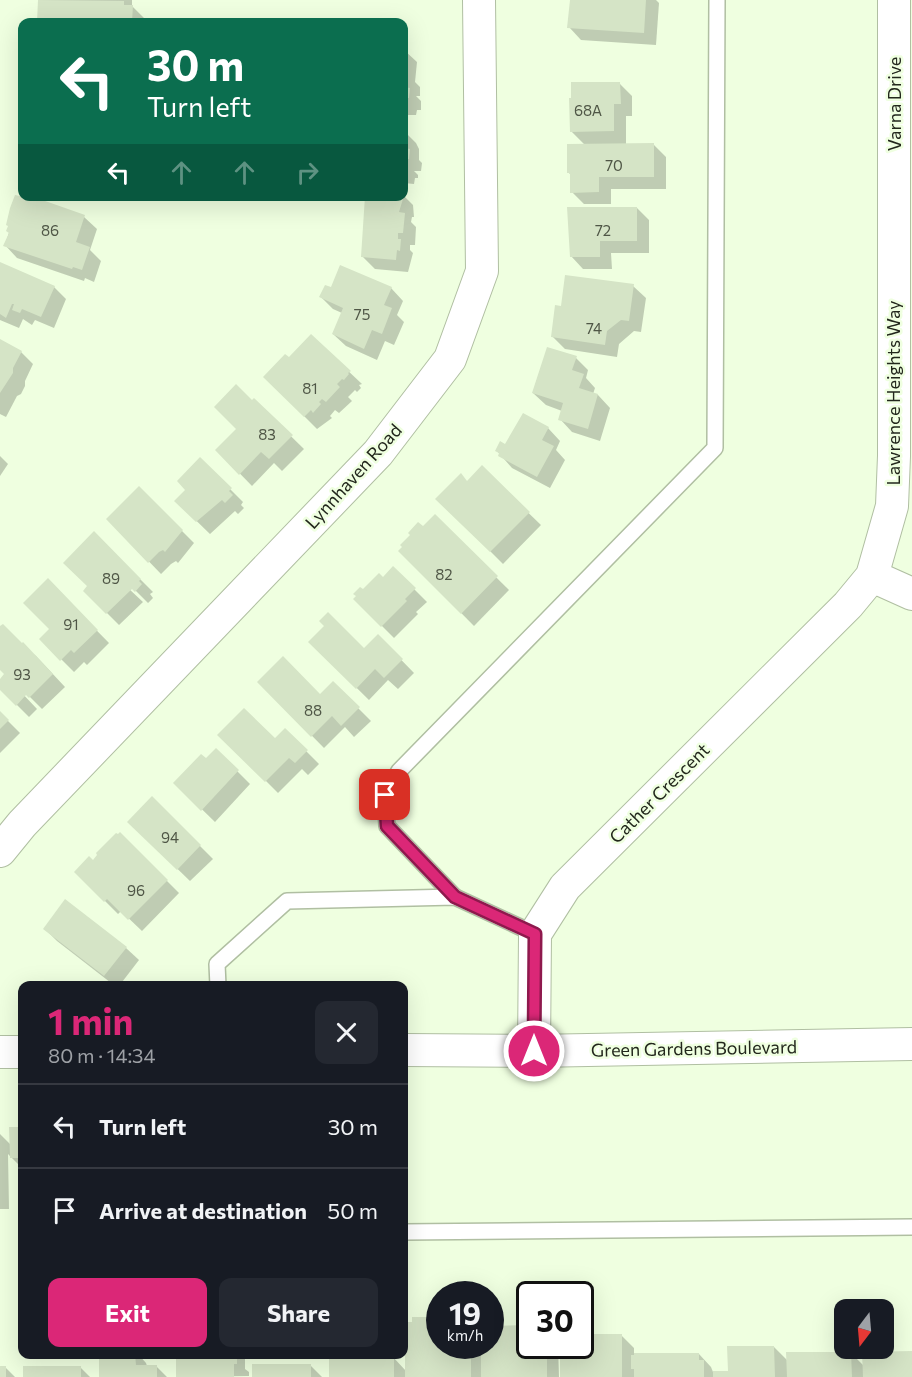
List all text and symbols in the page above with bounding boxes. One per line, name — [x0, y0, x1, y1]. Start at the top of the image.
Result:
text: 30 m — [147, 38, 244, 90]
icon: left — [48, 42, 126, 120]
street label: Varna Drive — [883, 57, 905, 151]
text: Turn left — [147, 90, 251, 123]
house number: 68A — [574, 101, 602, 119]
icon: left — [102, 156, 135, 189]
icon: ahead — [165, 156, 198, 189]
icon: ahead — [228, 156, 261, 189]
icon: right — [291, 156, 324, 189]
house number: 70 — [605, 156, 623, 174]
house number: 86 — [41, 221, 59, 239]
house number: 72 — [595, 221, 611, 239]
street label: Lawrence Heights Way — [882, 300, 904, 486]
house number: 75 — [354, 305, 370, 323]
house number: 74 — [586, 319, 602, 337]
house number: 81 — [302, 379, 318, 397]
street label: Lynnhaven Road — [300, 419, 406, 533]
house number: 83 — [258, 425, 276, 443]
house number: 82 — [435, 565, 453, 583]
house number: 89 — [102, 569, 120, 587]
house number: 91 — [63, 615, 79, 633]
house number: 93 — [13, 665, 31, 683]
house number: 88 — [304, 701, 322, 719]
street label: Cather Crescent — [604, 738, 714, 848]
pin — [359, 769, 410, 820]
icon: arrive — [368, 778, 401, 811]
house number: 94 — [161, 828, 179, 846]
house number: 96 — [127, 881, 145, 899]
text: 1 min — [48, 998, 133, 1042]
button: close — [315, 1001, 378, 1064]
position arrow — [502, 1019, 566, 1083]
street label: Green Gardens Boulevard — [591, 1035, 797, 1061]
text: 80 m · 14:34 — [48, 1043, 156, 1067]
icon: left — [48, 1110, 81, 1143]
text: Turn left — [99, 1113, 186, 1140]
text: 30 m — [328, 1113, 378, 1140]
icon: arrive — [48, 1194, 81, 1227]
text: Arrive at destination — [99, 1197, 307, 1224]
text: 50 m — [328, 1197, 378, 1224]
button: Exit — [48, 1278, 207, 1347]
button: Share — [219, 1278, 378, 1347]
speed limit sign: 30 — [516, 1281, 594, 1359]
text: 19 — [449, 1294, 481, 1331]
north arrow — [834, 1299, 894, 1359]
map controls — [834, 1299, 894, 1359]
text: km/h — [447, 1326, 483, 1344]

